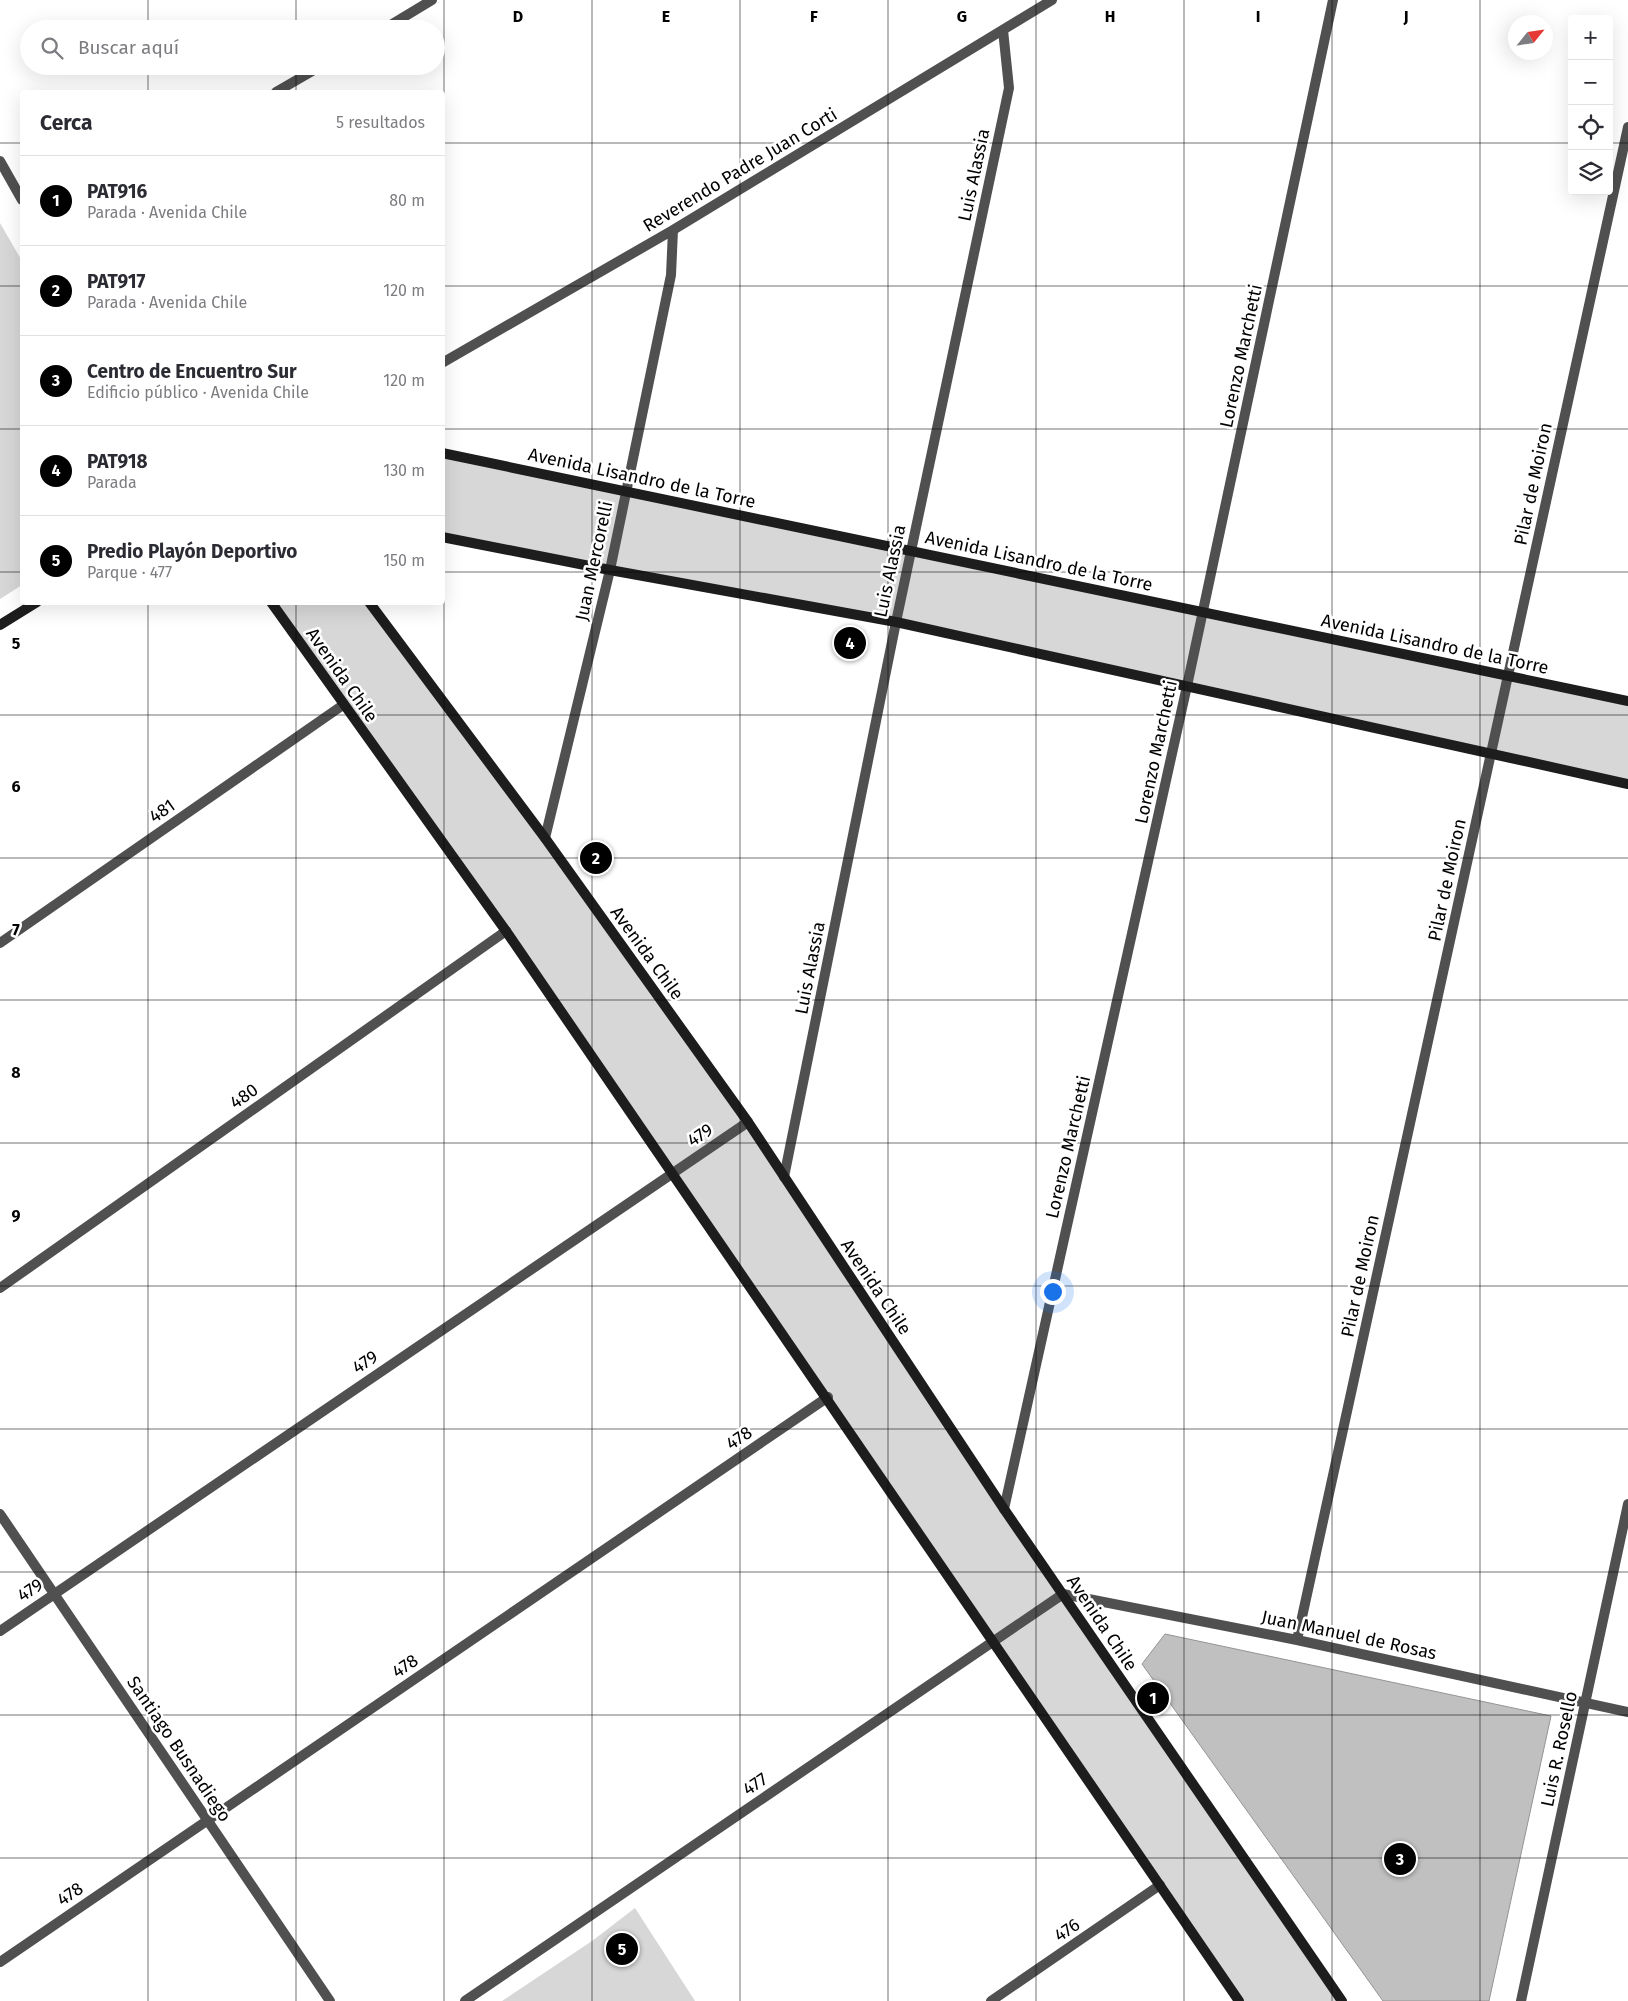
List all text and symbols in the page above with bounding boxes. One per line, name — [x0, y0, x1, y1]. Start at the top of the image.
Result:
text: D — [513, 7, 523, 26]
text: E — [662, 7, 670, 26]
text: F — [810, 7, 818, 26]
text: G — [957, 7, 967, 26]
text: H — [1105, 7, 1115, 26]
text: I — [1256, 7, 1260, 26]
text: J — [1402, 7, 1409, 26]
north arrow — [1508, 15, 1553, 60]
map controls — [1568, 15, 1613, 195]
button: + — [1568, 15, 1613, 60]
search box — [20, 20, 445, 75]
icon: search — [38, 34, 66, 62]
text: Buscar aquí — [78, 36, 179, 59]
button: − — [1568, 60, 1613, 105]
street label: Reverendo Padre Juan Corti — [639, 103, 841, 237]
button: locate — [1568, 105, 1613, 150]
text: Cerca — [40, 110, 92, 136]
text: 5 resultados — [336, 113, 425, 132]
street label: Luis Alassia — [953, 127, 995, 223]
button: layers — [1568, 150, 1613, 195]
text: PAT916 — [87, 180, 147, 203]
text: 1 — [52, 191, 60, 210]
text: 80 m — [389, 191, 425, 210]
text: Parada · Avenida Chile — [87, 203, 247, 222]
text: PAT917 — [87, 270, 145, 293]
text: 2 — [52, 281, 60, 300]
text: 120 m — [383, 281, 425, 300]
street label: Lorenzo Marchetti — [1215, 282, 1267, 430]
text: Parada · Avenida Chile — [87, 293, 247, 312]
text: Centro de Encuentro Sur — [87, 360, 297, 383]
text: 3 — [52, 371, 60, 390]
text: 120 m — [383, 371, 425, 390]
text: Edificio público · Avenida Chile — [87, 383, 309, 402]
street label: Pilar de Moiron — [1509, 421, 1557, 547]
street label: Avenida Lisandro de la Torre — [526, 443, 758, 513]
text: PAT918 — [87, 450, 148, 473]
text: 4 — [51, 461, 61, 480]
text: 130 m — [383, 461, 425, 480]
text: Parada — [87, 473, 137, 492]
street label: Juan Mercorelli — [571, 499, 617, 623]
street label: Luis Alassia — [869, 523, 911, 619]
street label: Avenida Lisandro de la Torre — [923, 526, 1155, 596]
text: Predio Playón Deportivo — [87, 540, 297, 563]
text: 5 — [52, 551, 60, 570]
text: 150 m — [383, 551, 425, 570]
text: Parque · 477 — [87, 563, 172, 582]
street label: Avenida Lisandro de la Torre — [1319, 609, 1551, 679]
street label: Avenida Chile — [301, 623, 383, 727]
pin: 4 — [834, 624, 866, 662]
text: 5 — [12, 634, 21, 653]
street label: Lorenzo Marchetti — [1130, 678, 1182, 826]
text: 6 — [11, 777, 21, 796]
street label: 481 — [145, 794, 179, 828]
street label: Pilar de Moiron — [1423, 817, 1471, 943]
pin: 2 — [580, 839, 612, 877]
street label: Avenida Chile — [606, 902, 688, 1004]
text: 7 — [12, 920, 20, 939]
street label: Luis Alassia — [790, 920, 830, 1016]
text: 8 — [11, 1063, 21, 1082]
street label: Lorenzo Marchetti — [1041, 1073, 1095, 1221]
street label: 480 — [226, 1079, 262, 1113]
street label: 479 — [683, 1119, 717, 1151]
text: 9 — [12, 1206, 21, 1225]
street label: Pilar de Moiron — [1336, 1213, 1384, 1339]
street label: Avenida Chile — [836, 1235, 916, 1339]
your location — [1040, 1279, 1066, 1305]
street label: 479 — [348, 1346, 382, 1378]
street label: 478 — [722, 1421, 756, 1455]
street label: Avenida Chile — [1062, 1571, 1142, 1675]
street label: 479 — [13, 1574, 47, 1606]
street label: Juan Manuel de Rosas — [1259, 1606, 1439, 1664]
street label: 478 — [388, 1649, 422, 1683]
street label: Santiago Busnadiego — [122, 1672, 236, 1826]
pin: 1 — [1137, 1679, 1169, 1717]
street label: Luis R. Rosello — [1536, 1689, 1582, 1809]
street label: 477 — [738, 1768, 772, 1800]
pin: 3 — [1384, 1840, 1416, 1878]
street label: 478 — [53, 1877, 87, 1911]
street label: 476 — [1050, 1914, 1084, 1946]
pin: 5 — [606, 1930, 638, 1968]

